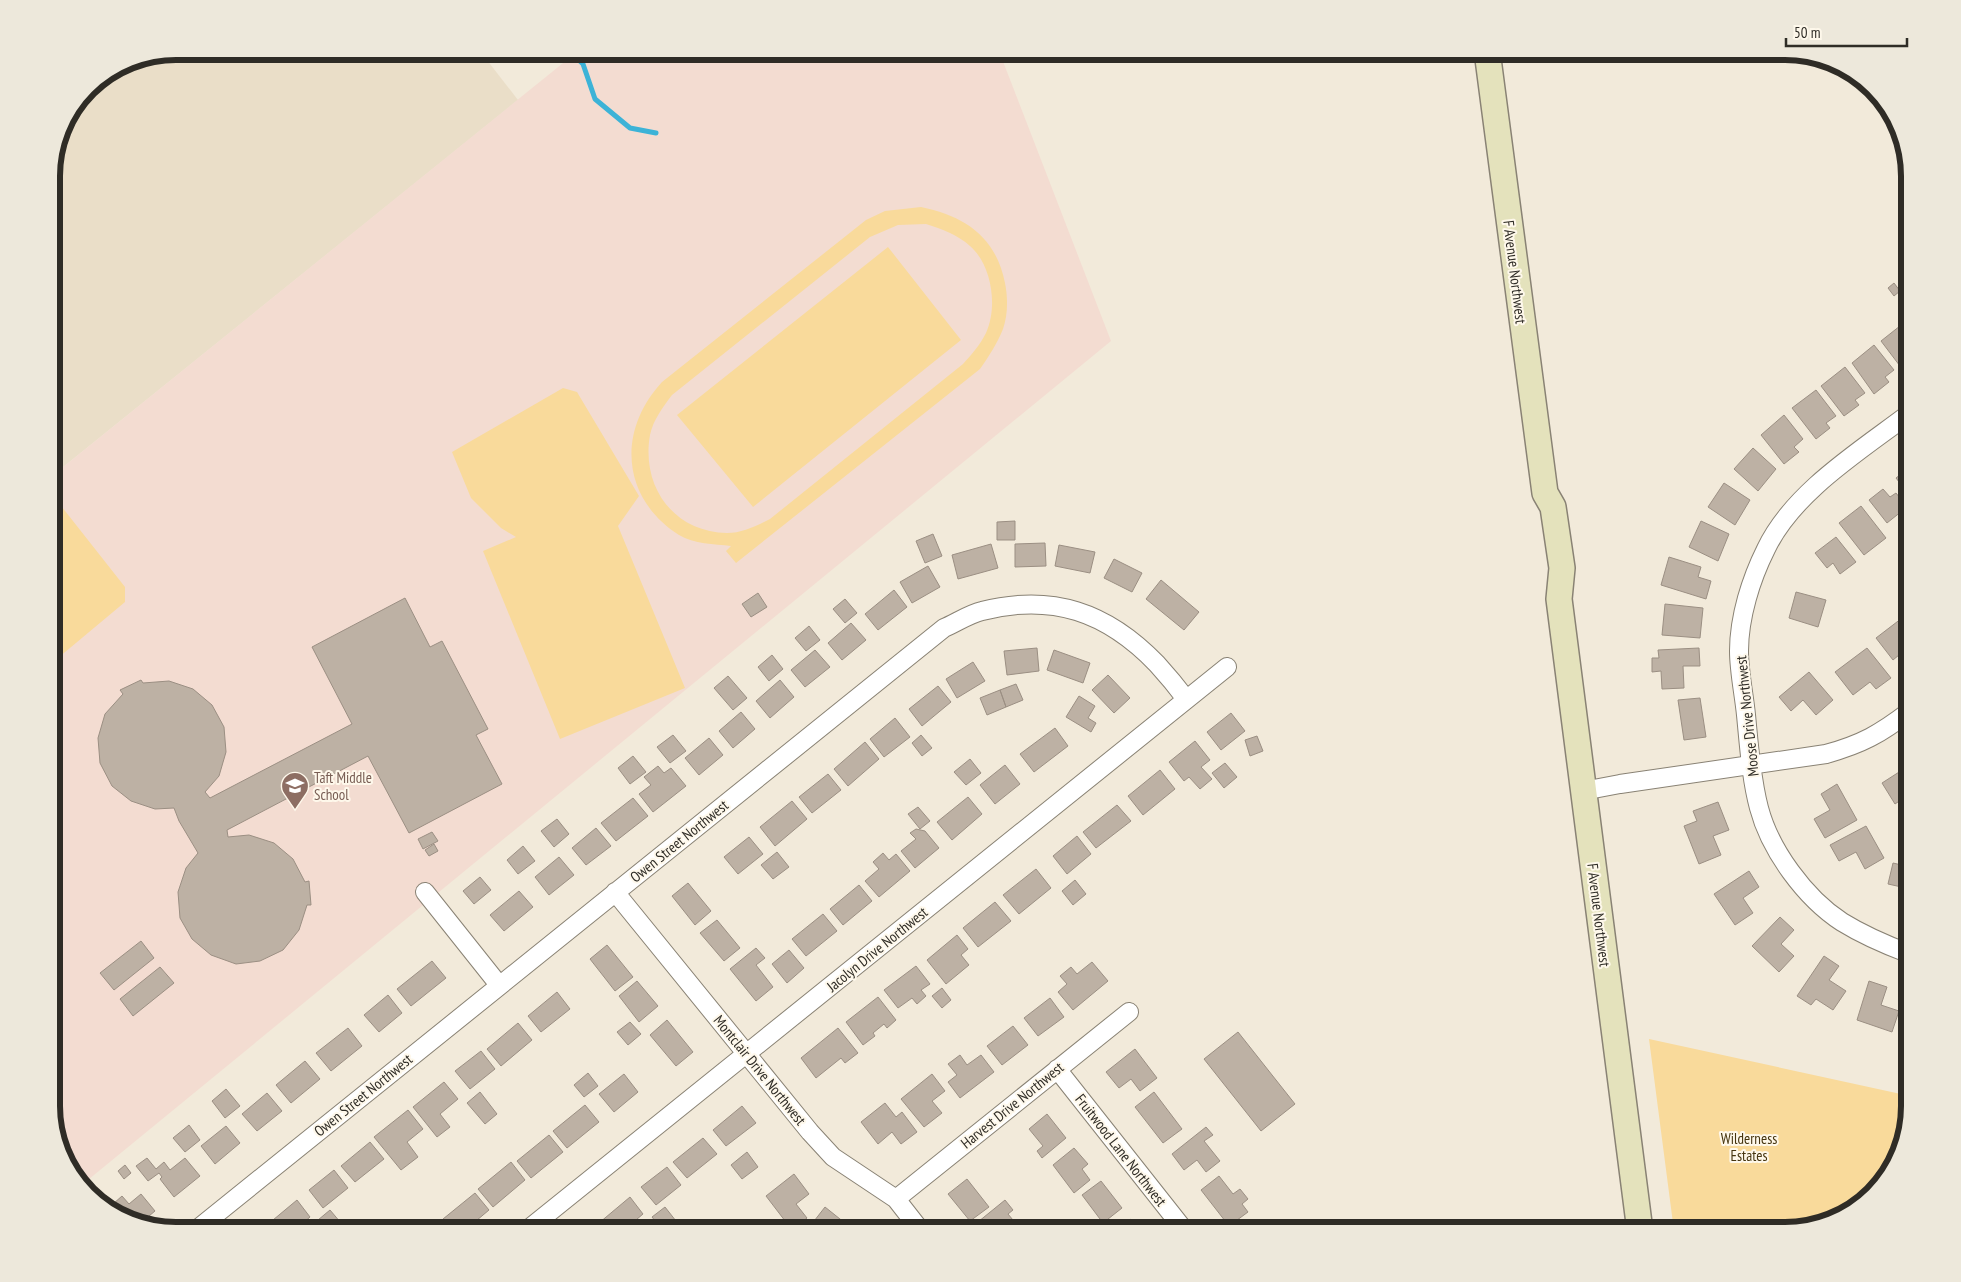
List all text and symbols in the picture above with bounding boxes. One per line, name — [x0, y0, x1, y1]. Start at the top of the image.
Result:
scale bar — [1786, 15, 1907, 47]
text: 50 m — [1794, 23, 1820, 42]
street label: F Avenue Northwest — [1499, 219, 1531, 325]
street label: Moose Drive Northwest — [1731, 655, 1763, 777]
place label: Taft Middle School — [314, 768, 372, 804]
school or university icon: Taft Middle School — [280, 771, 310, 810]
street label: Owen Street Northwest — [626, 796, 732, 886]
street label: F Avenue Northwest — [1583, 862, 1615, 968]
street label: Jacolyn Drive Northwest — [822, 902, 931, 996]
street label: Montclair Drive Northwest — [710, 1011, 810, 1129]
street label: Owen Street Northwest — [310, 1050, 416, 1140]
street label: Harvest Drive Northwest — [957, 1058, 1067, 1152]
street label: Fruitwood Lane Northwest — [1071, 1090, 1171, 1210]
park label: Wilderness Estates — [1721, 1129, 1777, 1165]

